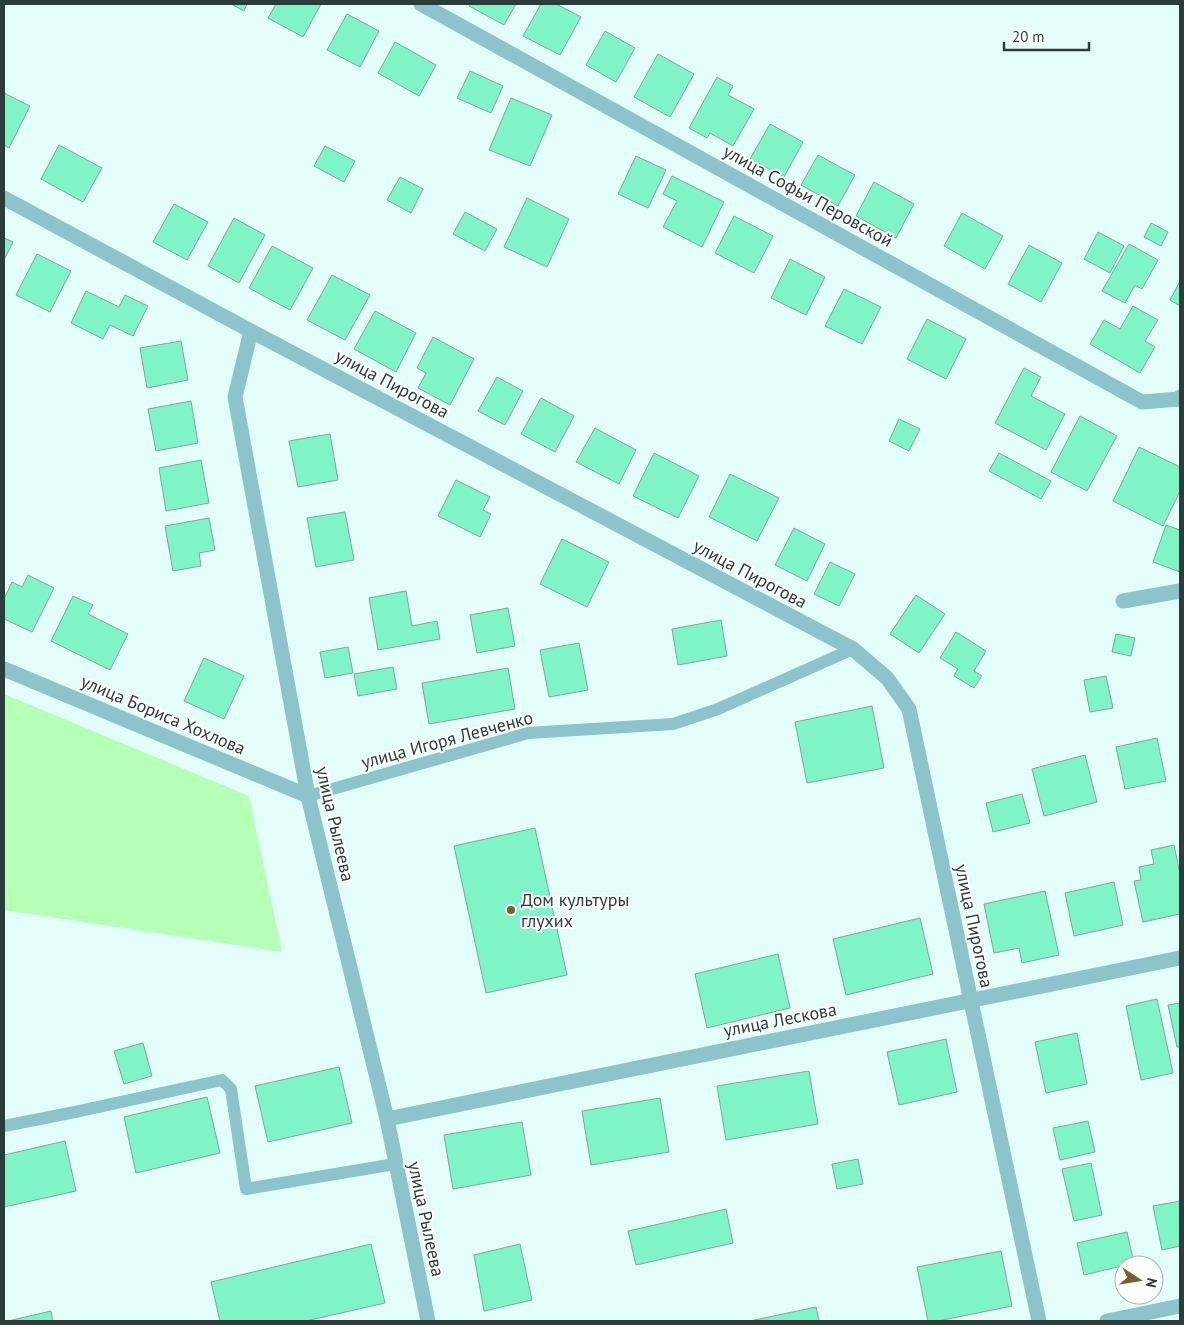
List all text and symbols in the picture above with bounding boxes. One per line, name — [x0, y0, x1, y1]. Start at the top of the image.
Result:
scale bar — [1004, 20, 1089, 52]
text: 20 m — [1012, 27, 1045, 46]
street label: улица Софьи Перовской — [719, 139, 897, 252]
street label: улица Пирогова — [331, 344, 453, 423]
street label: улица Пирогова — [689, 534, 811, 613]
street label: улица Бориса Хохлова — [77, 669, 249, 760]
street label: улица Игоря Левченко — [358, 706, 535, 774]
street label: улица Рылеева — [311, 764, 360, 883]
street label: улица Пирогова — [950, 862, 999, 990]
place label: Дом культуры глухих — [521, 888, 629, 932]
marker: Дом культуры глухих — [505, 904, 517, 916]
street label: улица Лескова — [721, 997, 838, 1042]
street label: улица Рылеева — [403, 1159, 450, 1279]
north arrow — [1114, 1255, 1164, 1305]
text: N — [1142, 1276, 1161, 1289]

